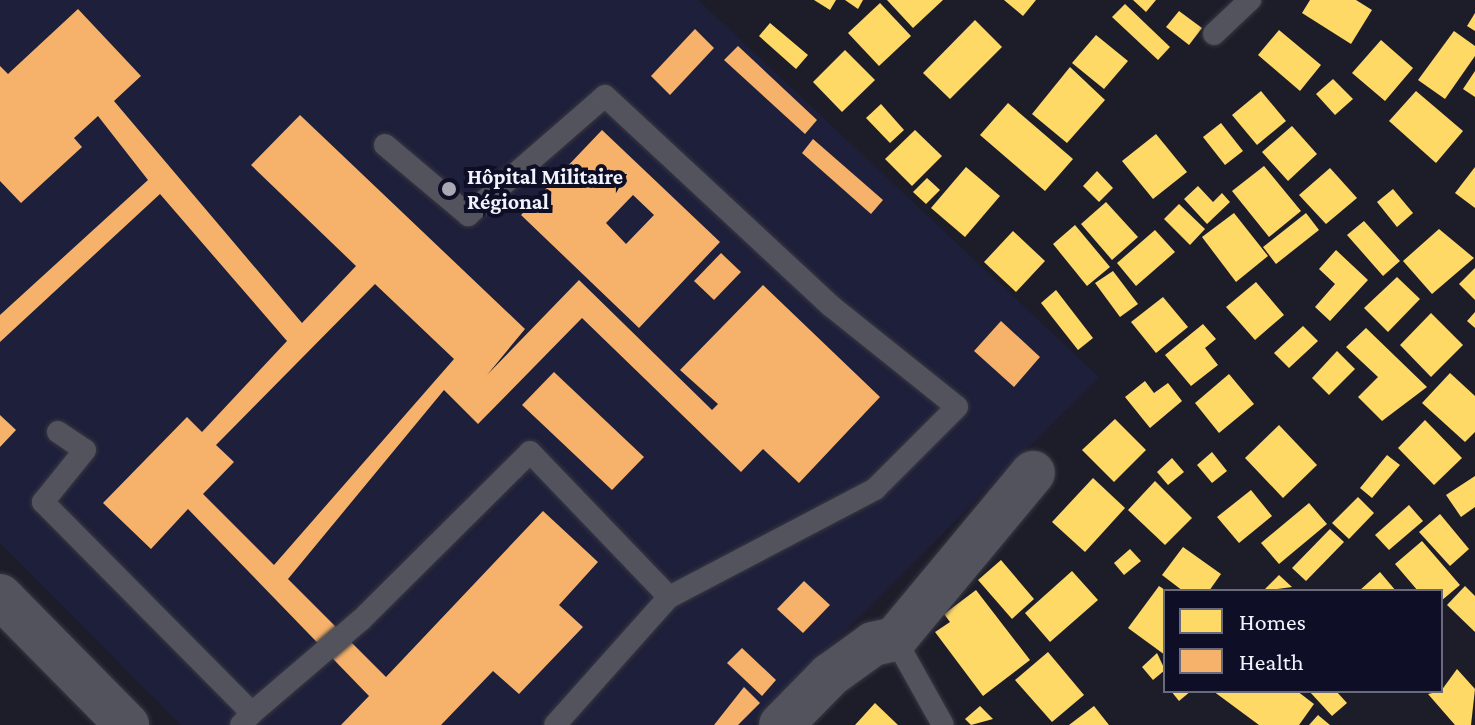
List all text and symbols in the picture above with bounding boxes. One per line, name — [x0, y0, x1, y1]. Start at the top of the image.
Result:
place label: Hôpital Militaire Régional — [467, 163, 623, 214]
marker: Hôpital Militaire Régional — [438, 178, 460, 200]
legend — [1163, 589, 1443, 693]
text: Homes — [1239, 608, 1306, 635]
text: Health — [1239, 648, 1304, 675]

